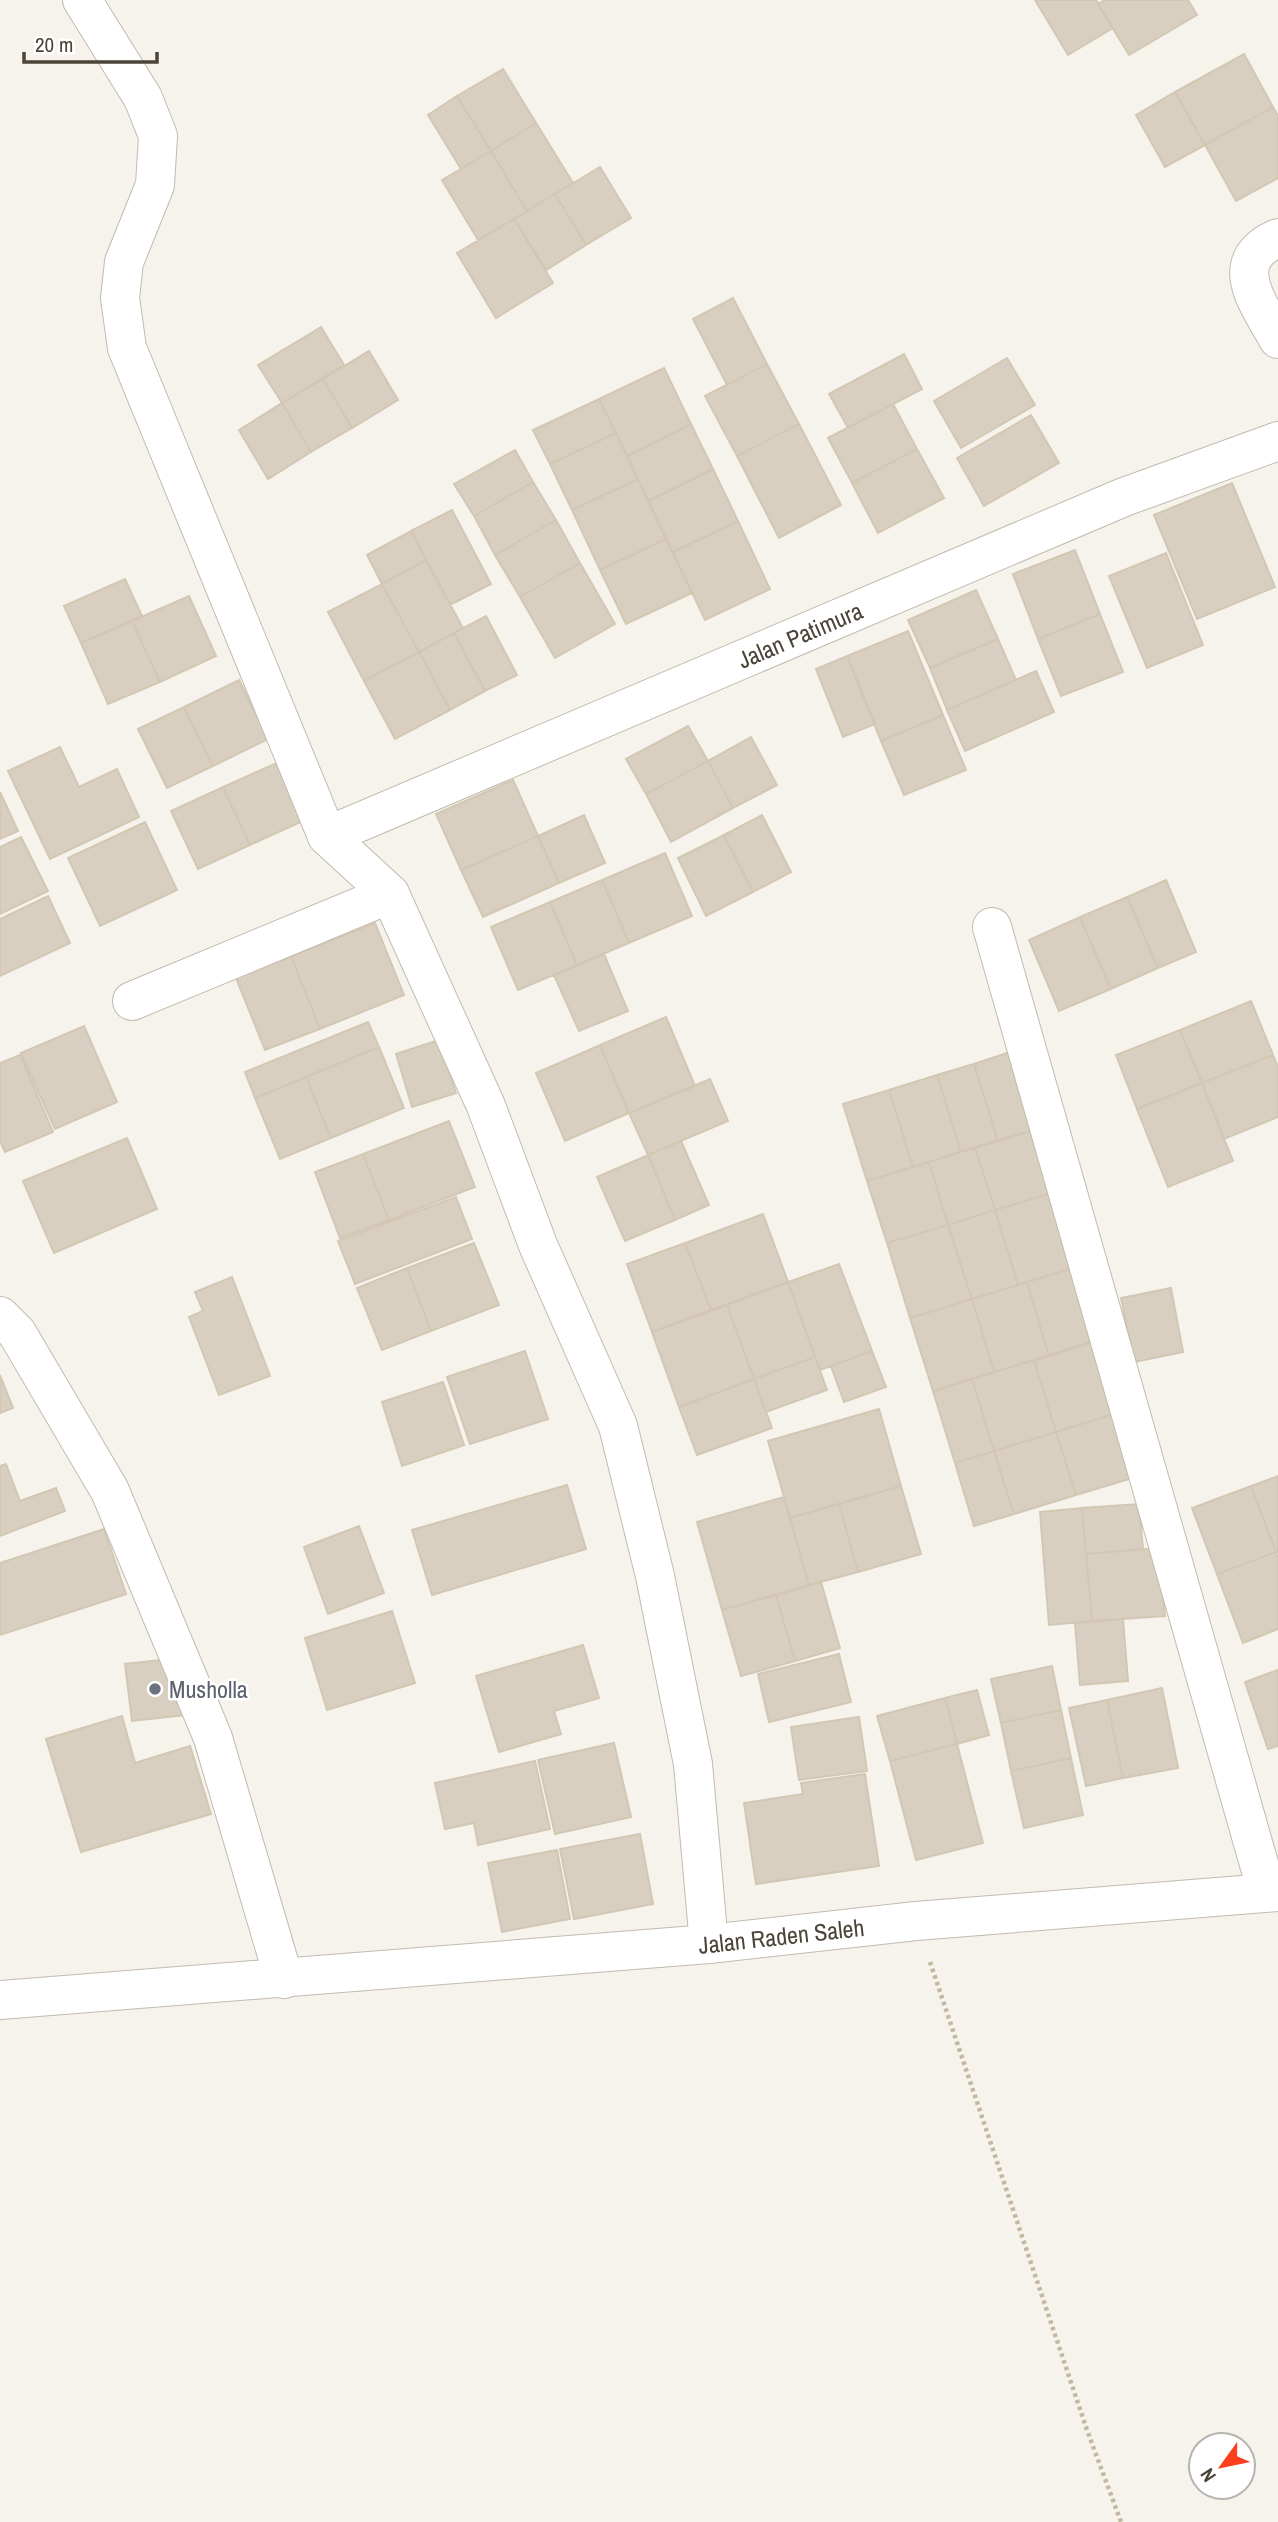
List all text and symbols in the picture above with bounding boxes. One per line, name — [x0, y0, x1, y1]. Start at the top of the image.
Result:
scale bar — [24, 21, 158, 65]
text: 20 m — [35, 30, 73, 59]
street label: Jalan Patimura — [733, 594, 867, 675]
place label: Musholla — [169, 1673, 248, 1705]
marker: Musholla — [147, 1681, 163, 1697]
street label: Jalan Raden Saleh — [697, 1911, 866, 1961]
north arrow — [1187, 2431, 1257, 2501]
text: N — [1194, 2463, 1222, 2487]

